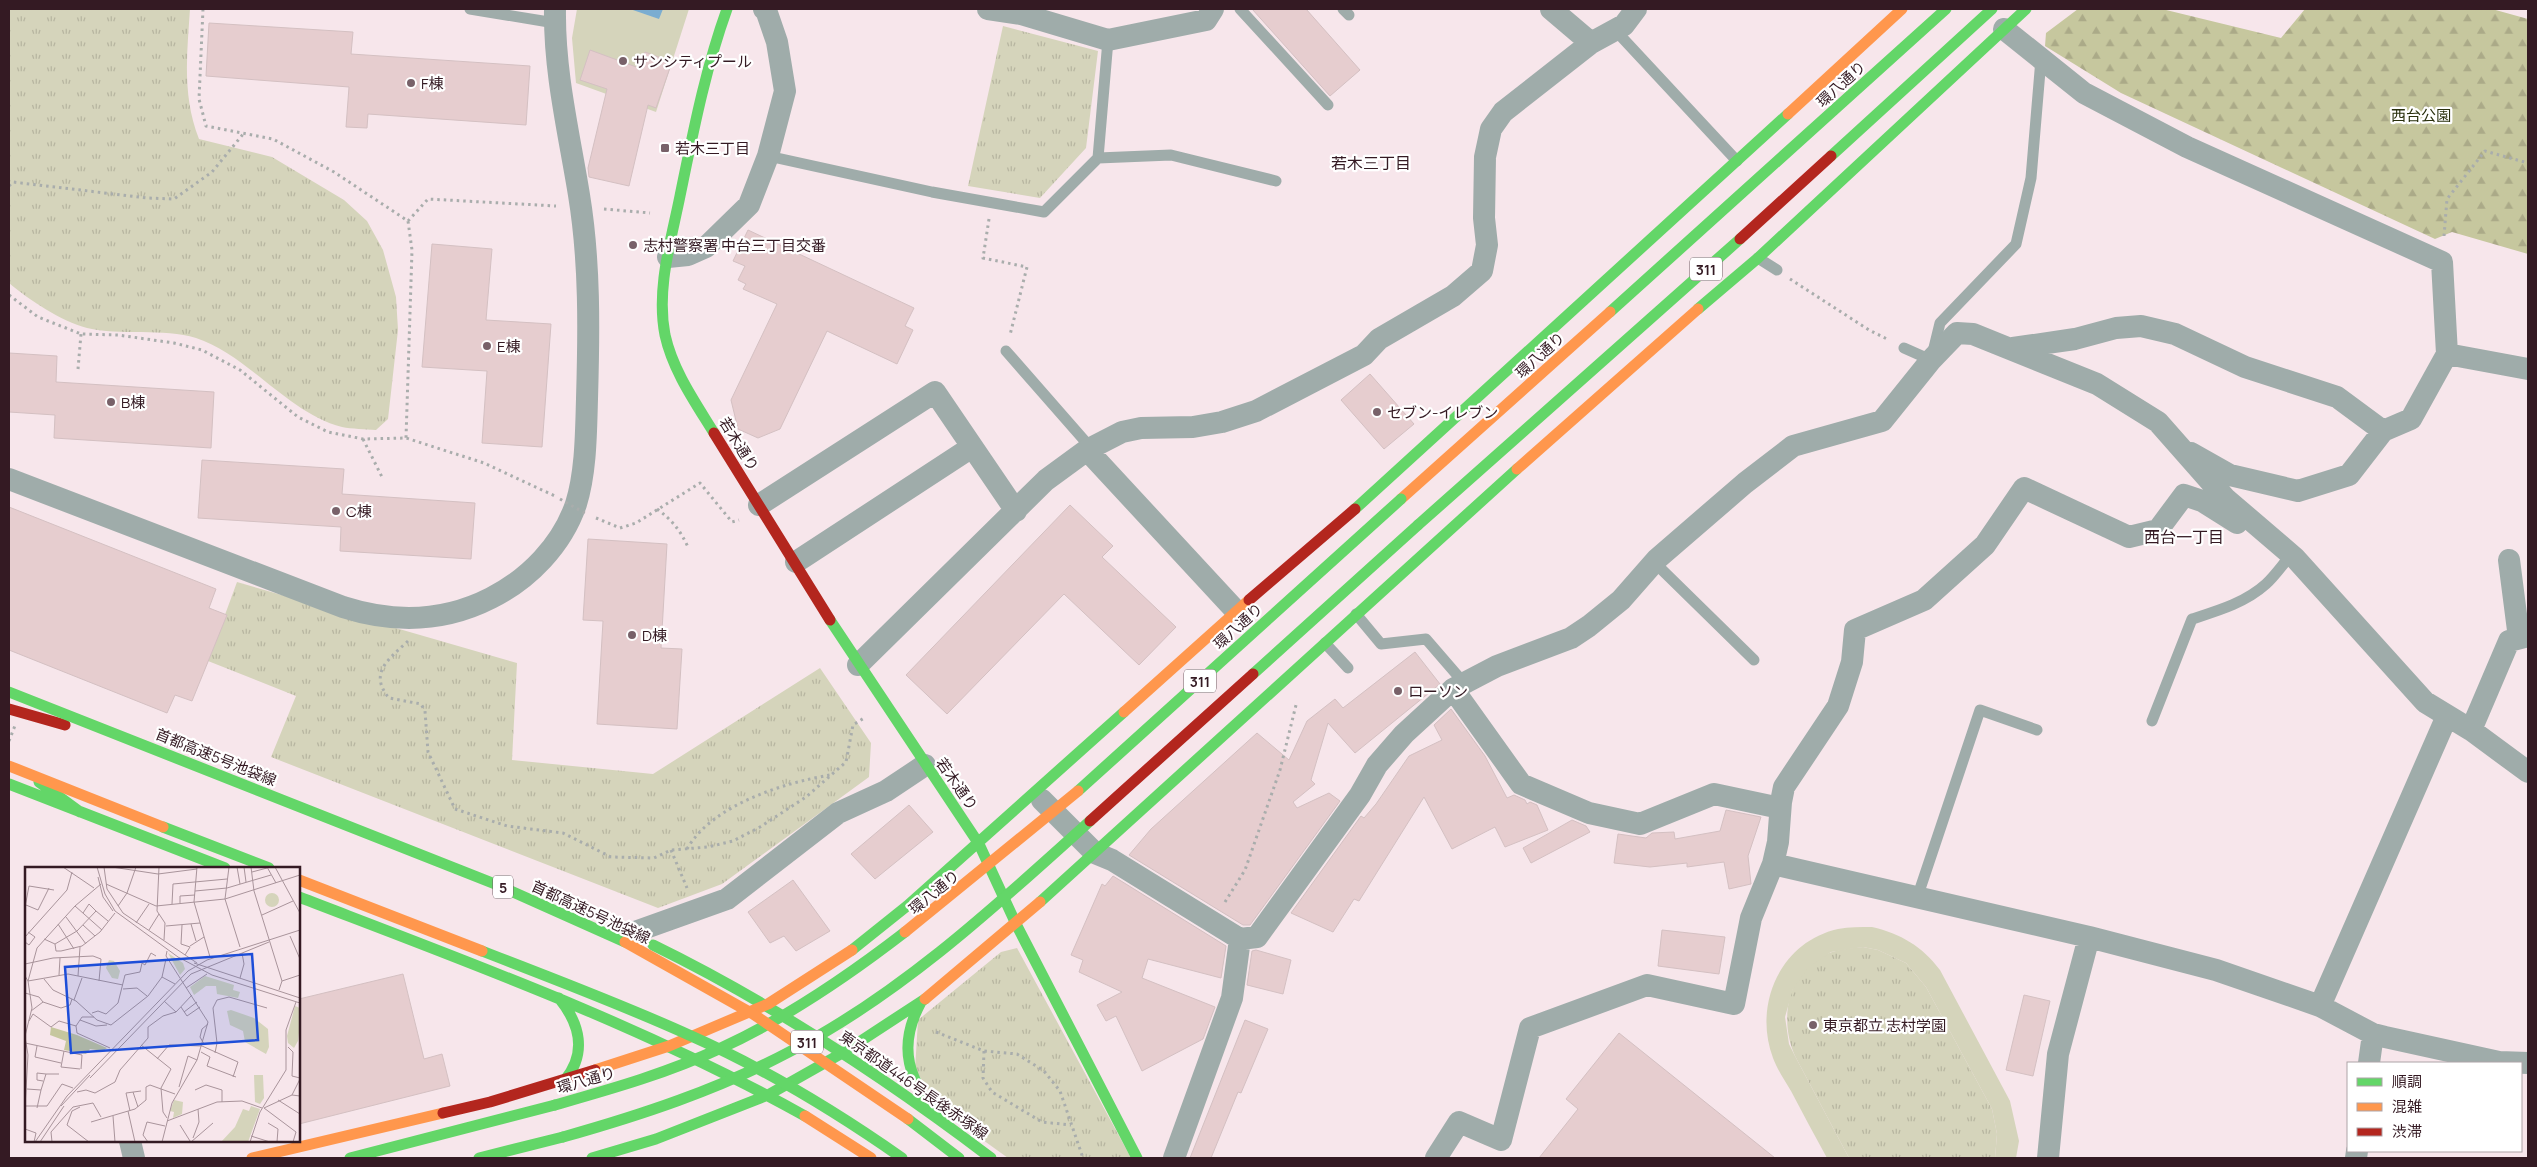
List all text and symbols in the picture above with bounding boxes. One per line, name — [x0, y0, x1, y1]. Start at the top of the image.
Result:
place label: サンシティプール — [633, 51, 752, 72]
marker: サンシティプール — [617, 55, 629, 67]
street label: 環八通り — [1812, 56, 1870, 112]
place label: F棟 — [421, 73, 444, 94]
marker: F棟 — [405, 77, 417, 89]
park label: 西台公園 — [2391, 105, 2451, 126]
place label: 若木三丁目 — [675, 138, 750, 159]
marker: 若木三丁目 — [659, 142, 671, 154]
district label: 若木三丁目 — [1331, 152, 1411, 174]
place label: 志村警察署 中台三丁目交番 — [643, 235, 826, 256]
marker: 志村警察署 中台三丁目交番 — [627, 239, 639, 251]
road number: 311 — [1690, 258, 1722, 280]
street label: 環八通り — [1511, 327, 1569, 383]
place label: E棟 — [497, 336, 521, 357]
marker: E棟 — [481, 340, 493, 352]
place label: B棟 — [121, 392, 145, 413]
marker: B棟 — [105, 396, 117, 408]
place label: セブン-イレブン — [1387, 402, 1498, 423]
marker: セブン-イレブン — [1371, 406, 1383, 418]
street label: 若木通り — [714, 413, 764, 475]
place label: C棟 — [346, 501, 372, 522]
marker: C棟 — [330, 505, 342, 517]
district label: 西台一丁目 — [2144, 526, 2224, 548]
street label: 環八通り — [1209, 598, 1267, 654]
place label: D棟 — [642, 625, 667, 646]
marker: D棟 — [626, 629, 638, 641]
road number: 311 — [1184, 669, 1216, 692]
place label: ローソン — [1408, 681, 1468, 702]
marker: ローソン — [1392, 685, 1404, 697]
street label: 首都高速5号池袋線 — [152, 723, 280, 791]
street label: 若木通り — [931, 753, 983, 815]
street label: 環八通り — [904, 865, 964, 919]
inset map — [25, 867, 300, 1142]
street label: 首都高速5号池袋線 — [528, 875, 654, 949]
road number: 5 — [493, 876, 513, 899]
place label: 東京都立 志村学園 — [1823, 1015, 1946, 1036]
marker: 東京都立 志村学園 — [1807, 1019, 1819, 1031]
street label: 東京都道446号長後赤塚線 — [835, 1026, 993, 1144]
road number: 311 — [791, 1030, 823, 1054]
street label: 環八通り — [554, 1062, 618, 1098]
legend — [2347, 1062, 2522, 1152]
text: 順調 — [2392, 1071, 2422, 1092]
text: 混雑 — [2392, 1096, 2422, 1117]
text: 渋滞 — [2392, 1121, 2422, 1142]

